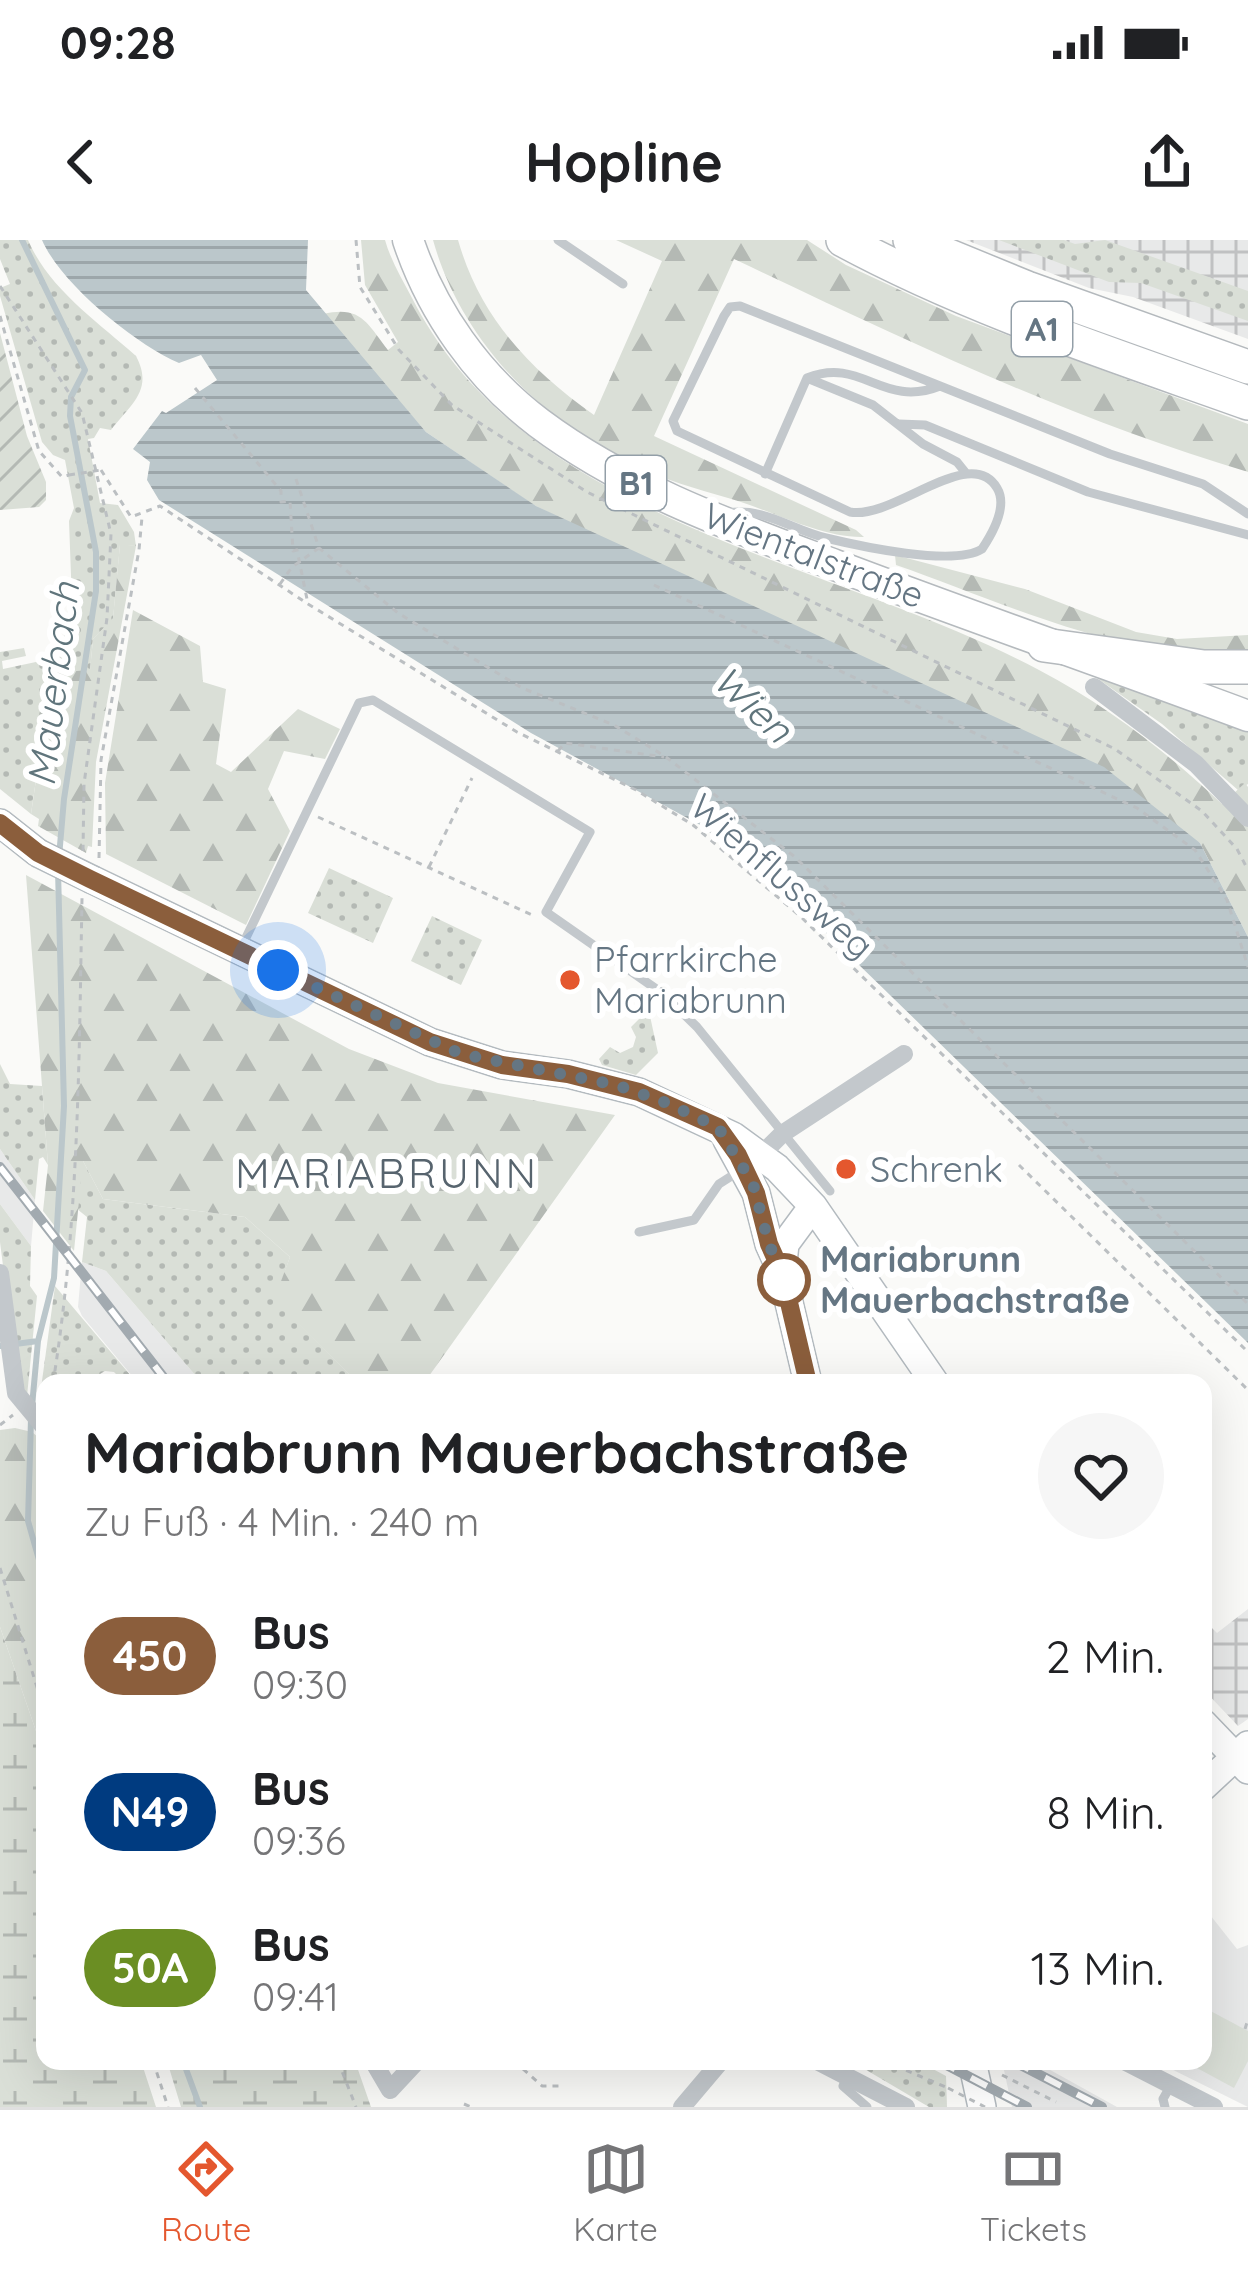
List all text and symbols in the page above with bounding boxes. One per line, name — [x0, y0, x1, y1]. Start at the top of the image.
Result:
text: 09:28 — [60, 14, 176, 70]
text: Hopline — [525, 128, 723, 196]
icon: back — [48, 129, 114, 195]
icon: share — [1134, 129, 1200, 195]
road number: A1 — [1012, 302, 1072, 356]
road number: B1 — [606, 456, 666, 510]
street label: Wientalstraße — [698, 492, 931, 617]
water label: Mauerbach — [16, 579, 89, 788]
water label: Wien — [703, 655, 804, 753]
street label: Wienflussweg — [681, 784, 883, 968]
place label: Pfarrkirche Mariabrunn — [594, 936, 787, 1022]
your location — [248, 940, 308, 1000]
marker: Pfarrkirche Mariabrunn — [557, 967, 583, 993]
district label: MARIABRUNN — [235, 1146, 539, 1199]
place label: Schrenk — [870, 1146, 1003, 1191]
marker: Schrenk — [833, 1156, 859, 1182]
place label: Mariabrunn Mauerbachstraße — [820, 1236, 1130, 1322]
marker: Mariabrunn Mauerbachstraße — [759, 1255, 809, 1305]
button: heart — [1038, 1413, 1164, 1539]
text: Mariabrunn Mauerbachstraße — [84, 1416, 909, 1487]
text: Zu Fuß · 4 Min. · 240 m — [84, 1497, 479, 1546]
text: Bus — [252, 1604, 330, 1660]
text: 2 Min. — [1046, 1628, 1164, 1684]
text: 450 — [113, 1629, 187, 1682]
text: 09:30 — [252, 1660, 348, 1709]
text: Bus — [252, 1760, 330, 1816]
text: 8 Min. — [1046, 1784, 1164, 1840]
text: N49 — [111, 1785, 189, 1838]
text: 09:36 — [252, 1816, 346, 1865]
text: Bus — [252, 1916, 330, 1972]
text: 13 Min. — [1030, 1940, 1164, 1996]
text: 50A — [112, 1941, 188, 1994]
text: 09:41 — [252, 1972, 339, 2021]
tab: Route — [161, 2136, 251, 2249]
tab: Karte — [573, 2136, 658, 2249]
tab: Tickets — [980, 2136, 1087, 2249]

